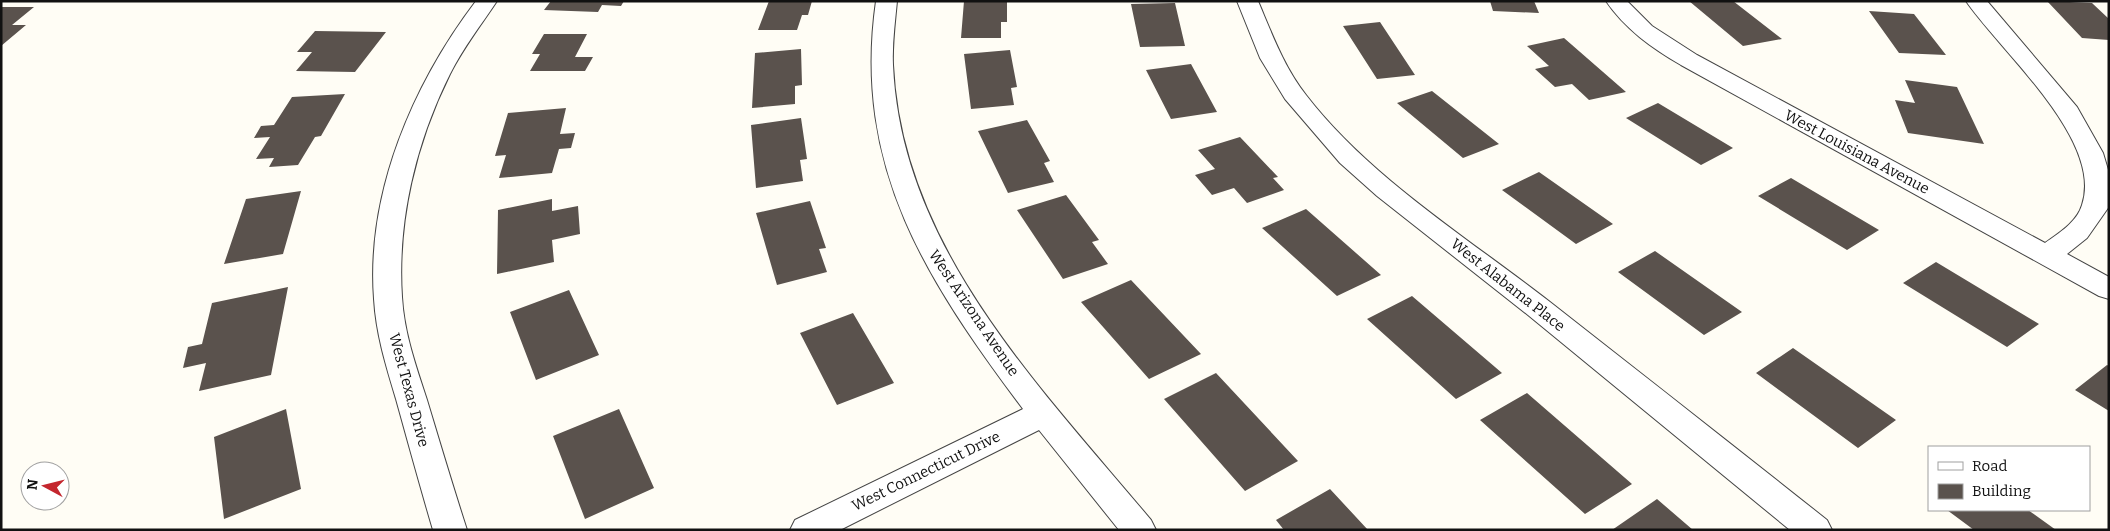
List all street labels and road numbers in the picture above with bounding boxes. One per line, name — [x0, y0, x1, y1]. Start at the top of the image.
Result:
street label: West Louisiana Avenue — [1781, 106, 1933, 198]
street label: West Alabama Place — [1447, 235, 1569, 335]
street label: West Arizona Avenue — [925, 246, 1023, 380]
street label: West Texas Drive — [385, 331, 433, 449]
street label: West Connecticut Drive — [849, 427, 1003, 515]

